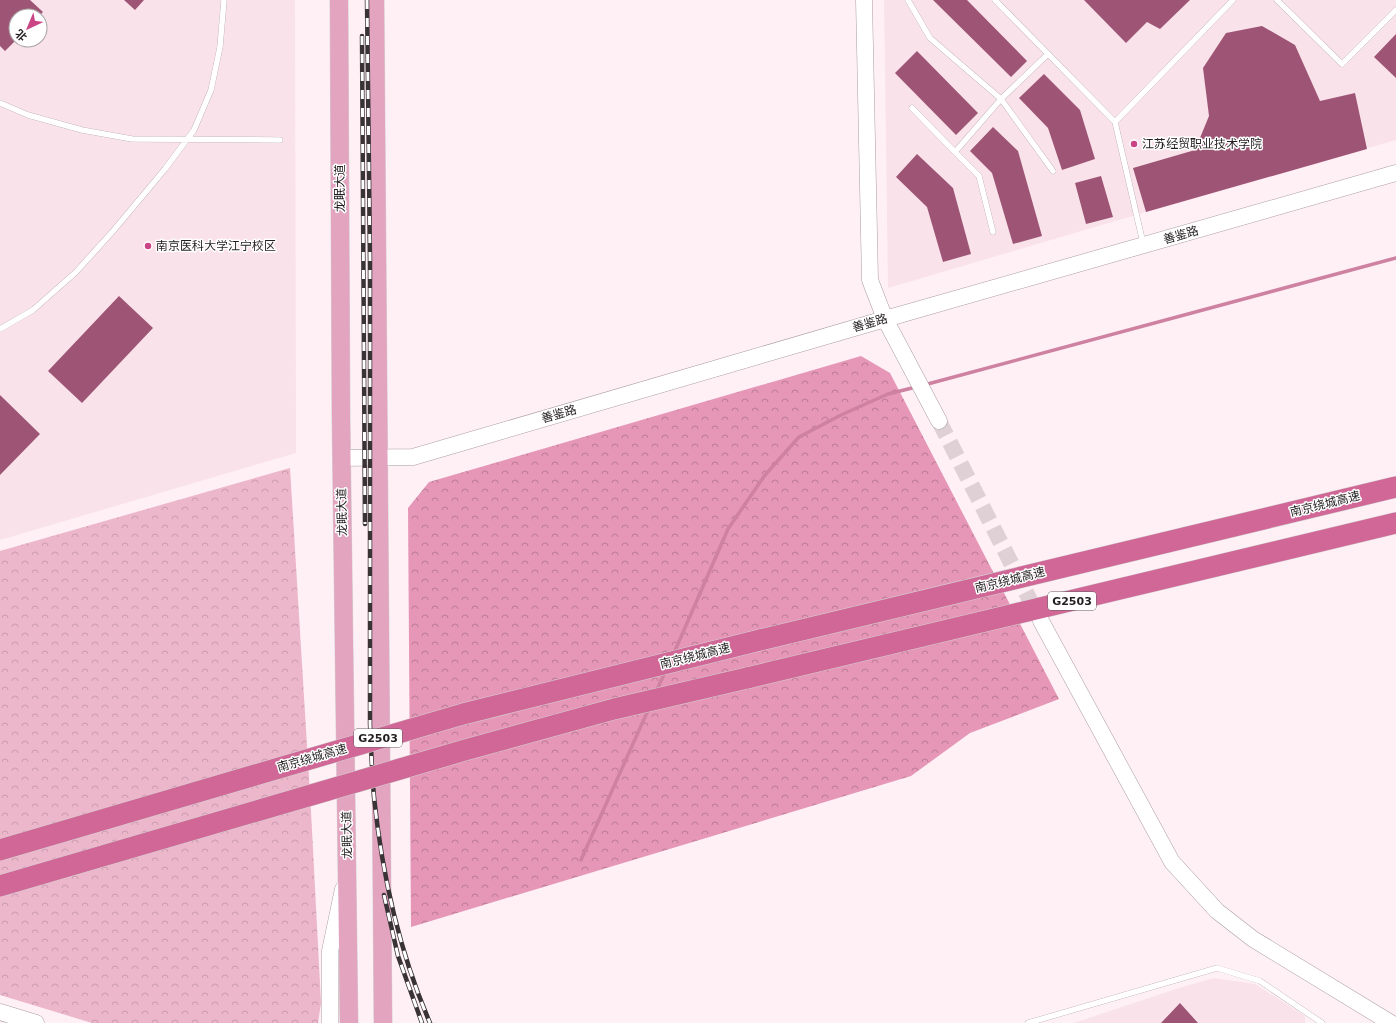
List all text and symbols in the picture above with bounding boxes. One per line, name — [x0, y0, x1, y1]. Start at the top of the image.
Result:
north arrow — [8, 8, 48, 48]
text: 北 — [13, 26, 30, 43]
place label: 江苏经贸职业技术学院 — [1142, 137, 1262, 151]
marker: 江苏经贸职业技术学院 — [1129, 139, 1139, 149]
street label: 龙眠大道 — [333, 164, 347, 212]
street label: 善鉴路 — [1162, 223, 1200, 247]
place label: 南京医科大学江宁校区 — [156, 239, 276, 253]
marker: 南京医科大学江宁校区 — [143, 241, 153, 251]
street label: 善鉴路 — [851, 311, 889, 335]
street label: 善鉴路 — [540, 402, 578, 426]
street label: 龙眠大道 — [335, 488, 349, 536]
street label: 南京绕城高速 — [1288, 488, 1362, 520]
street label: 南京绕城高速 — [973, 564, 1047, 596]
road number: G2503 — [1048, 592, 1096, 610]
street label: 南京绕城高速 — [658, 640, 732, 672]
road number: G2503 — [354, 729, 402, 747]
street label: 南京绕城高速 — [275, 741, 349, 775]
street label: 龙眠大道 — [340, 811, 354, 859]

